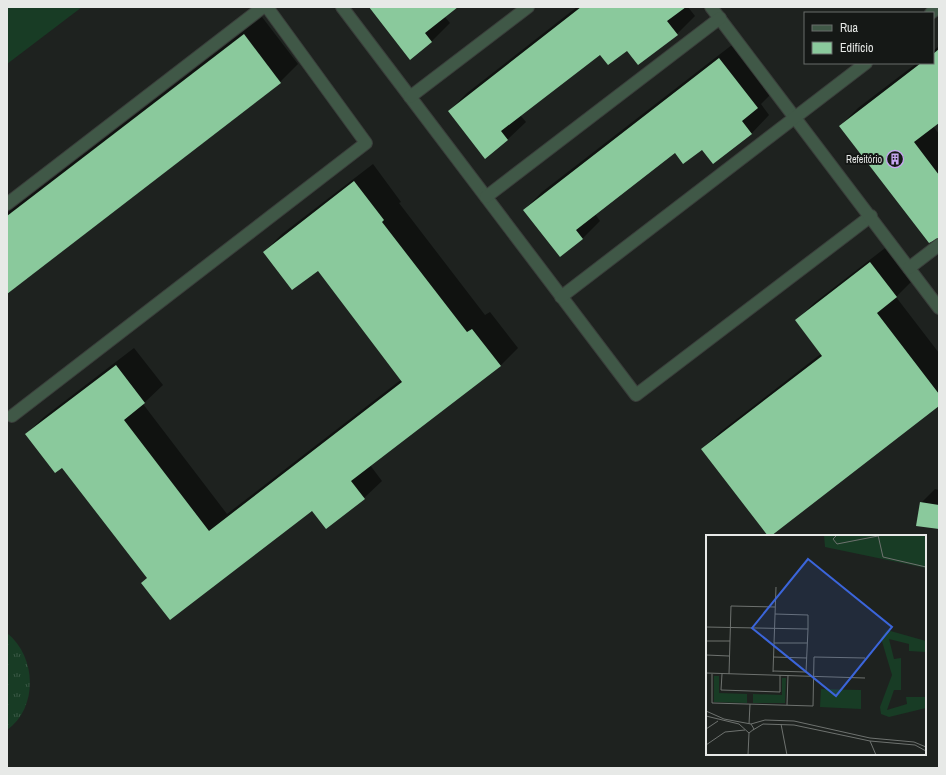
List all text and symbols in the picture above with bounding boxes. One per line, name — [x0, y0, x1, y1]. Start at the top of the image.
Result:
legend — [804, 12, 934, 64]
text: Rua — [840, 20, 859, 36]
text: Edifício — [840, 40, 873, 56]
building icon: Refeitório — [885, 149, 905, 169]
place label: Refeitório — [846, 153, 882, 166]
inset map — [706, 535, 926, 755]

